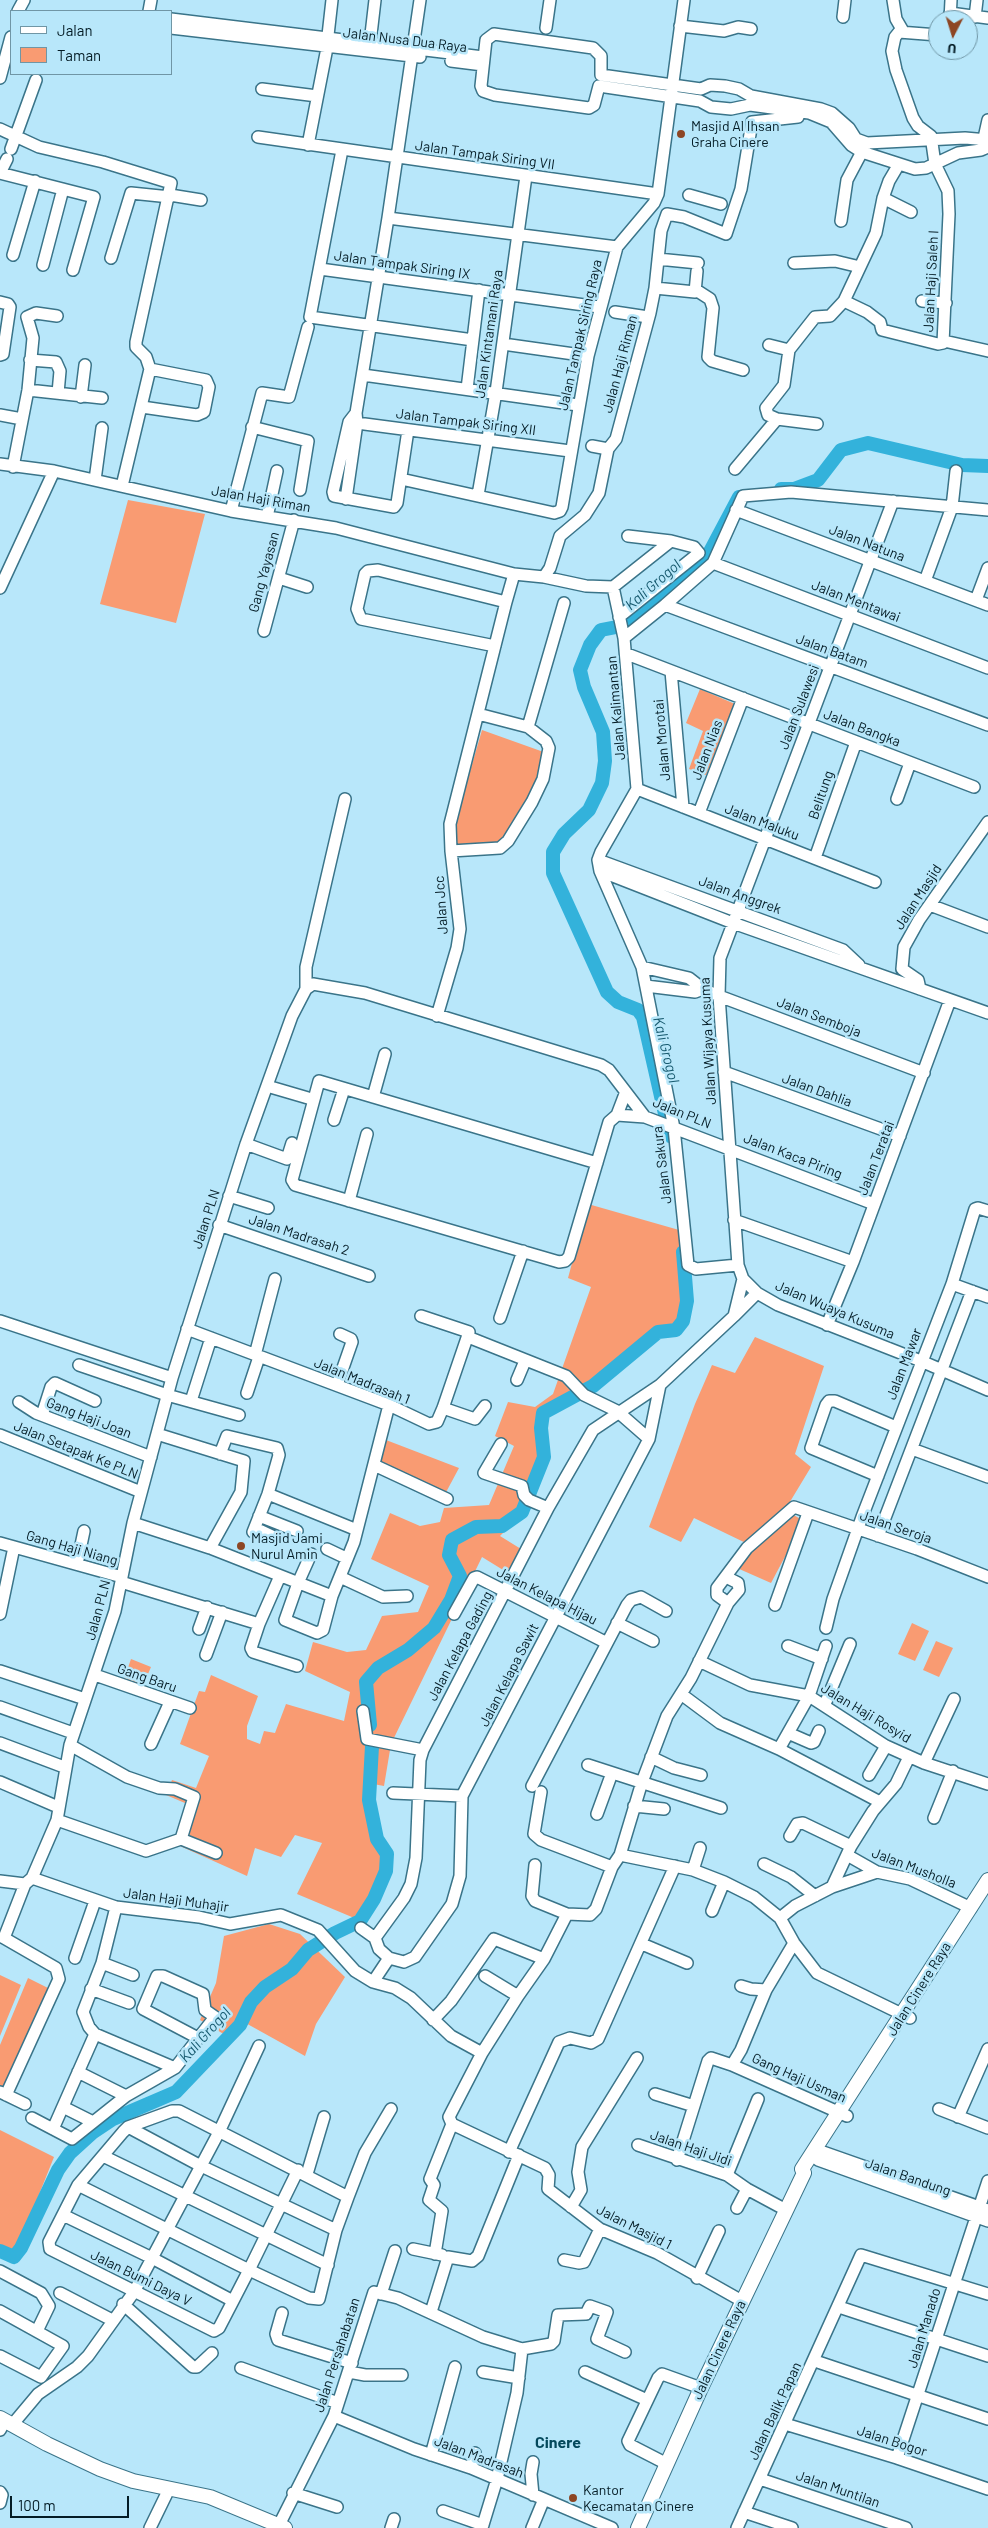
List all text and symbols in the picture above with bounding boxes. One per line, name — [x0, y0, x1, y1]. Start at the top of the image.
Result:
legend — [10, 10, 172, 75]
north arrow — [928, 10, 978, 60]
text: Jalan — [57, 21, 93, 39]
street label: Jalan Nusa Dua Raya — [342, 24, 468, 56]
text: U — [947, 41, 957, 58]
text: Taman — [57, 46, 101, 64]
place label: Masjid Al Ihsan Graha Cinere — [691, 118, 779, 150]
marker: Masjid Al Ihsan Graha Cinere — [675, 128, 687, 140]
street label: Jalan Tampak Siring VII — [414, 137, 556, 173]
street label: Jalan Haji Saleh I — [920, 230, 942, 332]
street label: Jalan Tampak Siring IX — [333, 247, 471, 283]
street label: Jalan Tampak Siring Raya — [554, 258, 606, 412]
street label: Jalan Kintamani Raya — [472, 269, 506, 399]
street label: Jalan Haji Riman — [599, 313, 641, 415]
street label: Jalan Tampak Siring XII — [395, 405, 537, 439]
street label: Jalan Haji Riman — [210, 482, 312, 516]
street label: Jalan Natuna — [827, 521, 907, 565]
street label: Gang Yayasan — [245, 530, 283, 614]
water label: Kali Grogol — [622, 556, 684, 614]
street label: Jalan Mentawai — [809, 576, 903, 626]
street label: Jalan Batam — [794, 630, 870, 672]
street label: Jalan Kalimantan — [603, 655, 629, 761]
street label: Jalan Sulawesi — [775, 662, 823, 752]
street label: Jalan Morotai — [650, 698, 674, 782]
street label: Jalan Bangka — [821, 706, 903, 750]
street label: Jalan Nias — [688, 718, 726, 782]
street label: Belitung — [805, 768, 837, 822]
street label: Jalan Maluku — [722, 800, 802, 844]
street label: Jalan Masjid — [891, 861, 945, 933]
street label: Jalan Anggrek — [696, 872, 784, 918]
street label: Jalan Jcc — [431, 875, 451, 935]
street label: Jalan Wijaya Kusuma — [696, 977, 720, 1105]
street label: Jalan Semboja — [774, 993, 864, 1041]
water label: Kali Grogol — [649, 1015, 683, 1085]
street label: Jalan Dahlia — [780, 1070, 854, 1110]
street label: Jalan PLN — [650, 1094, 714, 1132]
street label: Jalan Teratai — [854, 1118, 898, 1198]
street label: Jalan Sakura — [649, 1125, 675, 1205]
street label: Jalan Kaca Piring — [741, 1129, 845, 1183]
street label: Jalan PLN — [188, 1187, 224, 1251]
street label: Jalan Madrasah 2 — [247, 1211, 351, 1259]
street label: Jalan Wuaya Kusuma — [773, 1277, 897, 1343]
street label: Jalan Mawar — [883, 1326, 925, 1402]
street label: Jalan Madrasah 1 — [312, 1354, 412, 1408]
street label: Gang Haji Joan — [44, 1394, 134, 1442]
street label: Jalan Setapak Ke PLN — [11, 1417, 141, 1483]
street label: Jalan Seroja — [858, 1507, 934, 1547]
street label: Gang Haji Niang — [24, 1527, 120, 1569]
place label: Masjid Jami Nurul Amin — [251, 1530, 323, 1562]
marker: Masjid Jami Nurul Amin — [235, 1540, 247, 1552]
street label: Jalan Kelapa Hijau — [494, 1563, 600, 1629]
street label: Jalan PLN — [82, 1578, 114, 1642]
street label: Jalan Kelapa Gading — [424, 1588, 496, 1704]
street label: Jalan Kelapa Sawit — [476, 1620, 542, 1730]
street label: Gang Baru — [115, 1660, 179, 1696]
street label: Jalan Haji Rosyid — [818, 1679, 914, 1747]
street label: Jalan Musholla — [870, 1844, 958, 1892]
street label: Jalan Haji Muhajir — [122, 1884, 230, 1916]
street label: Jalan Cinere Raya — [883, 1939, 955, 2039]
water label: Kali Grogol — [176, 2004, 234, 2066]
street label: Gang Haji Usman — [749, 2050, 849, 2106]
street label: Jalan Haji Jidi — [648, 2126, 734, 2170]
street label: Jalan Bandung — [863, 2154, 953, 2200]
street label: Jalan Masjid 1 — [594, 2201, 674, 2253]
street label: Jalan Bumi Daya V — [88, 2246, 194, 2310]
street label: Jalan Manado — [904, 2286, 944, 2370]
street label: Jalan Persahabatan — [311, 2296, 363, 2414]
street label: Jalan Cinere Raya — [689, 2298, 749, 2402]
street label: Jalan Balik Papan — [745, 2359, 805, 2463]
street label: Jalan Bogor — [855, 2422, 929, 2460]
street label: Jalan Madrasah — [432, 2432, 526, 2482]
district label: Cinere — [535, 2433, 581, 2453]
street label: Jalan Muntilan — [794, 2467, 882, 2511]
place label: Kantor Kecamatan Cinere — [583, 2482, 694, 2514]
scale bar — [12, 2486, 131, 2518]
marker: Kantor Kecamatan Cinere — [567, 2492, 579, 2504]
text: 100 m — [18, 2496, 56, 2514]

